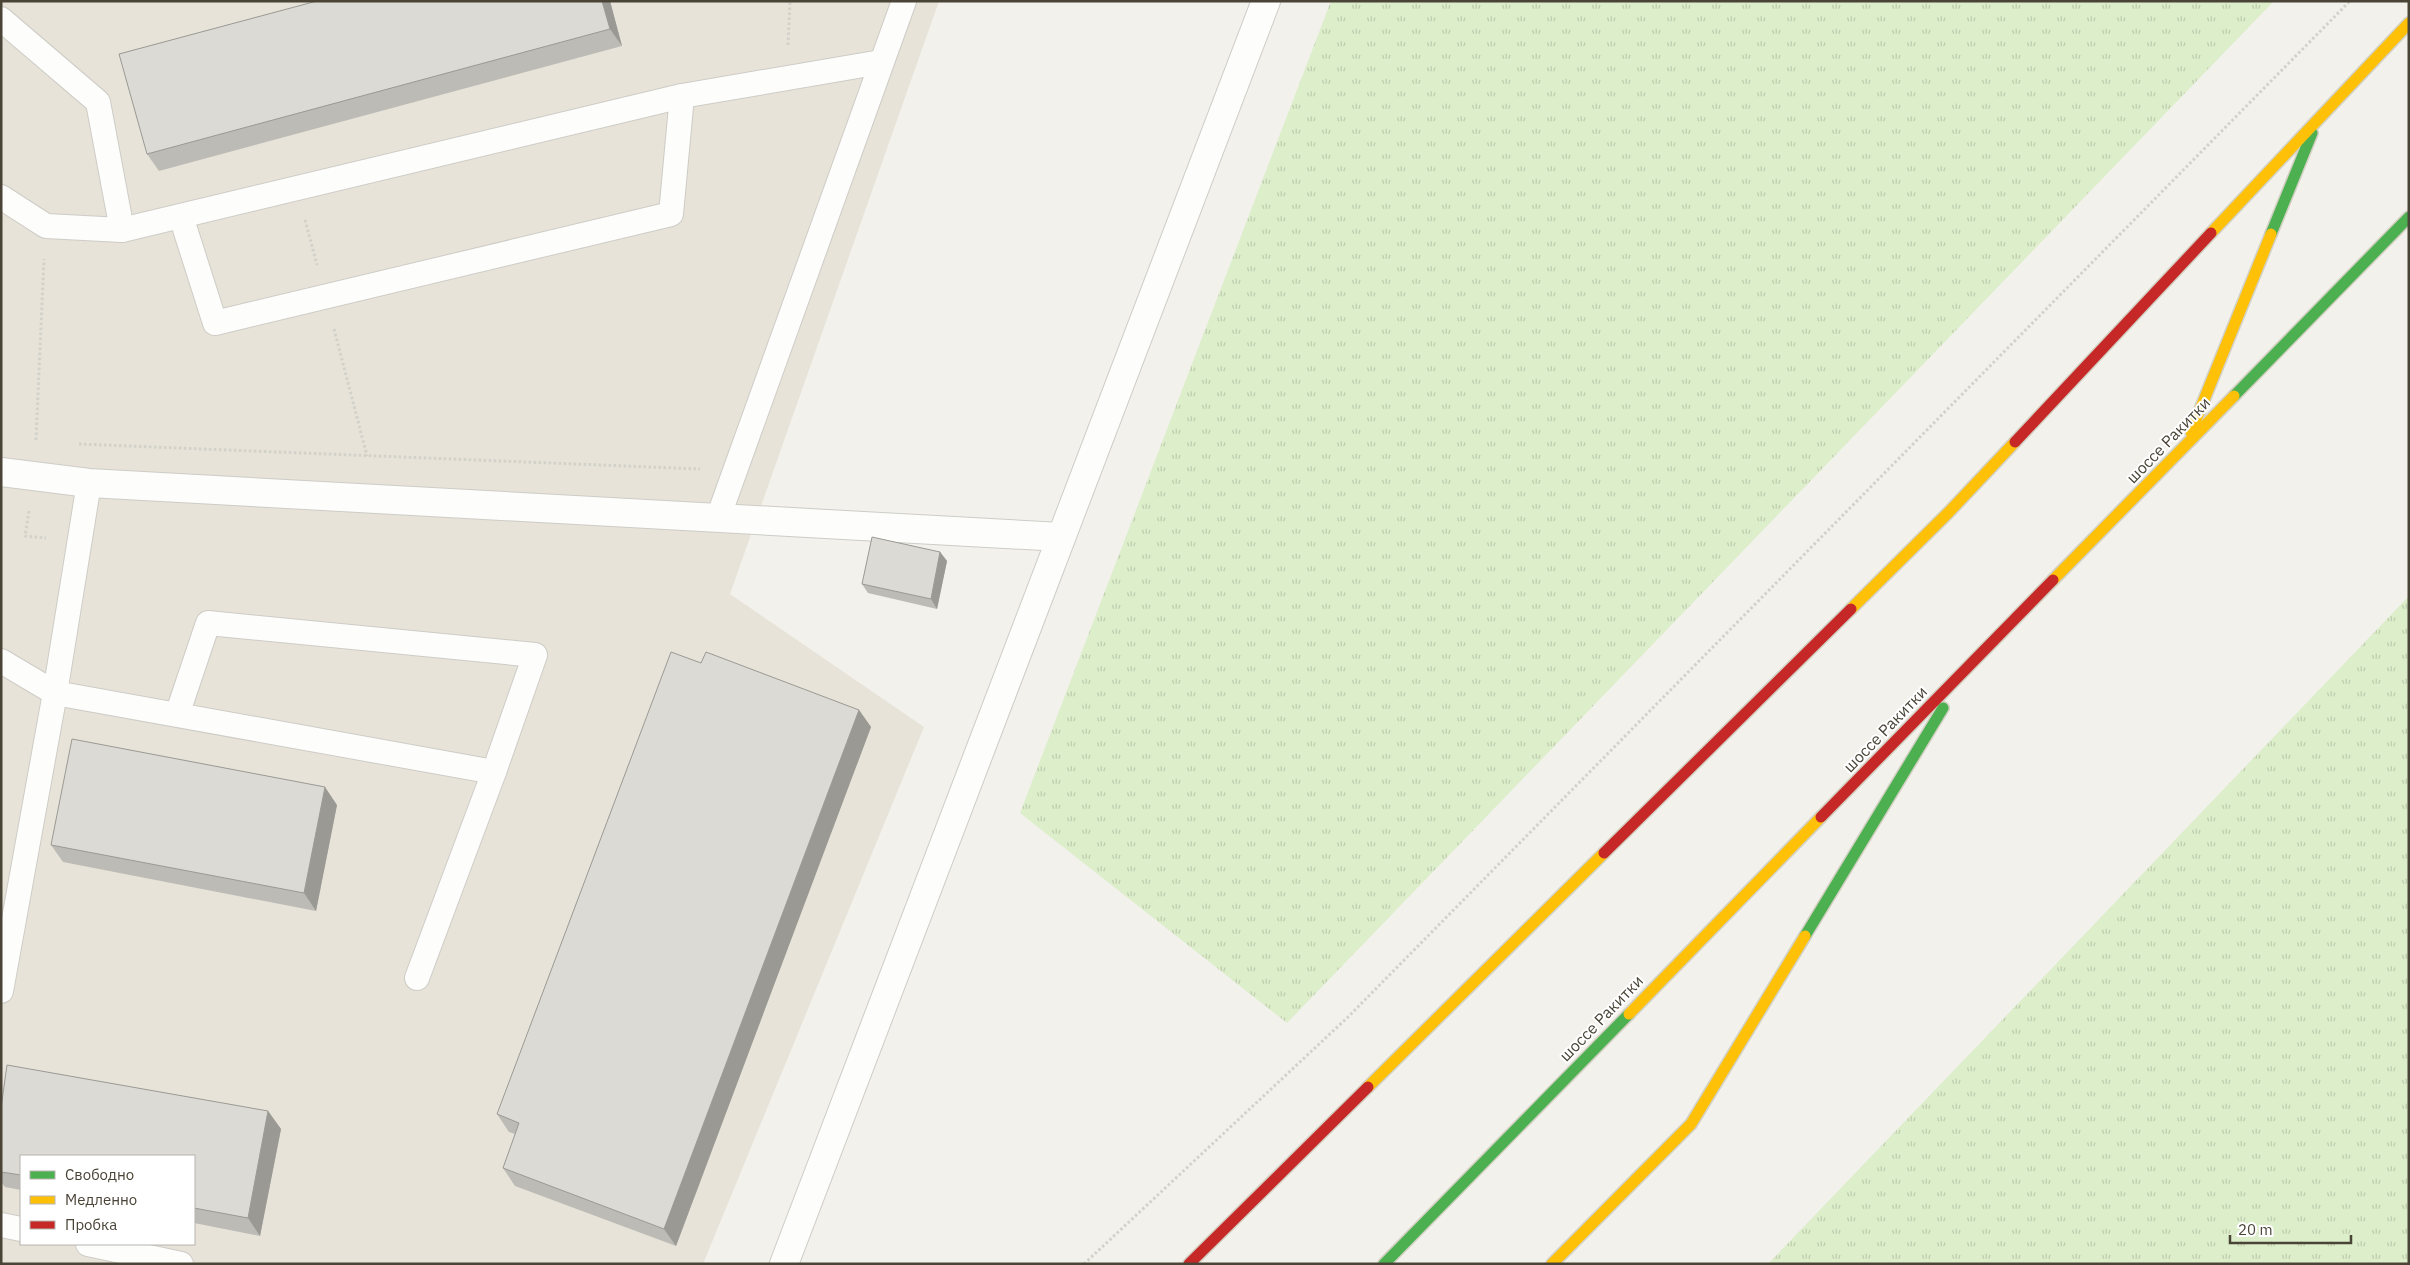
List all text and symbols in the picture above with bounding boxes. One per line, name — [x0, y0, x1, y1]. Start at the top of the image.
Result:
street label: шоссе Ракитки — [2122, 393, 2214, 487]
street label: шоссе Ракитки — [1839, 682, 1931, 776]
street label: шоссе Ракитки — [1555, 971, 1647, 1065]
legend — [20, 1155, 195, 1245]
text: Свободно — [65, 1165, 134, 1184]
text: Медленно — [65, 1190, 137, 1209]
scale bar — [2230, 1212, 2351, 1244]
text: Пробка — [65, 1215, 117, 1234]
text: 20 m — [2238, 1220, 2273, 1239]

